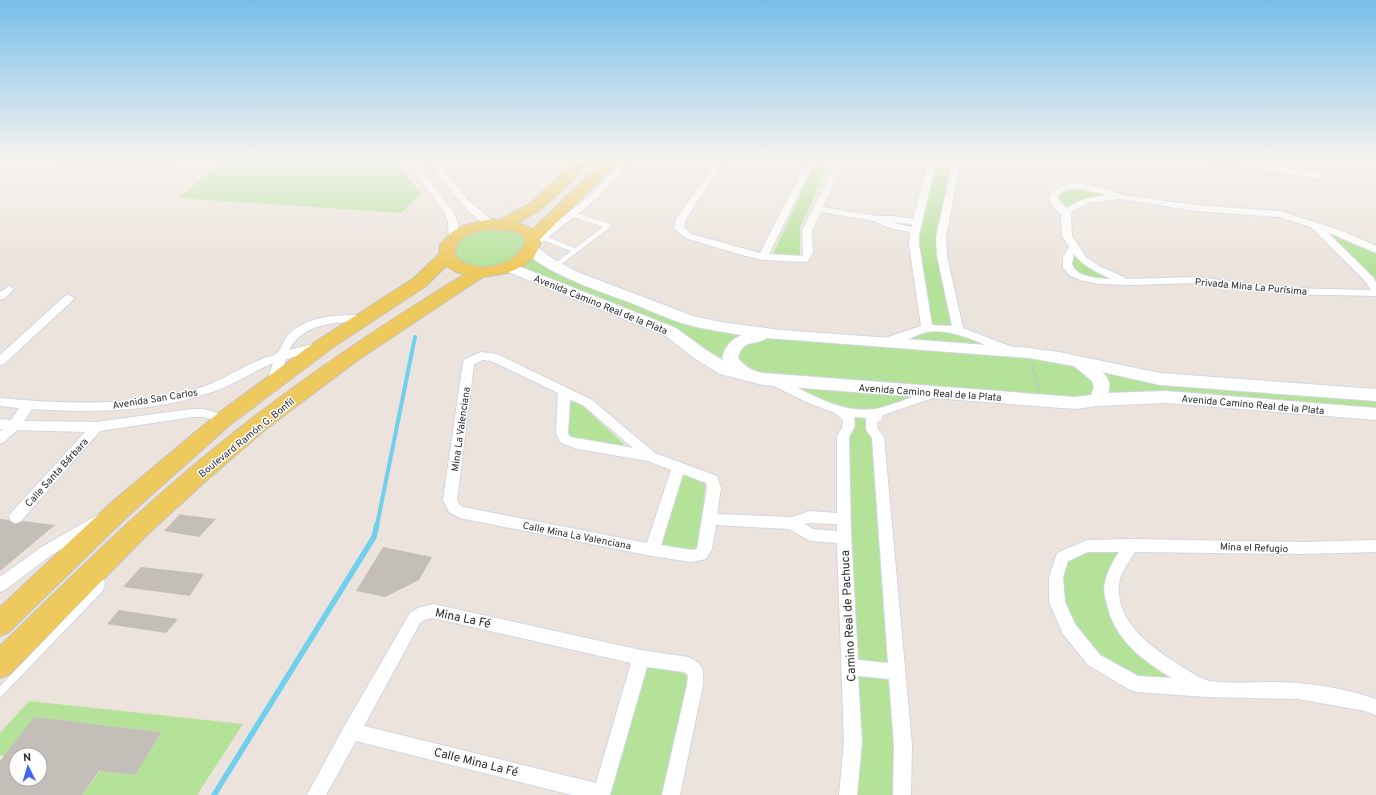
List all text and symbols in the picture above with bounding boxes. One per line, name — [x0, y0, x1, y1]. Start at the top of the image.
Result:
street label: Avenida Camino Real de la Plata — [532, 273, 669, 338]
street label: Privada Mina La Purísima — [1194, 276, 1308, 299]
street label: Avenida Camino Real de la Plata — [858, 382, 1002, 405]
street label: Avenida San Carlos — [112, 386, 199, 413]
street label: Mina La Valenciana — [449, 386, 474, 472]
street label: Avenida Camino Real de la Plata — [1181, 393, 1325, 418]
street label: Boulevard Ramón G. Bonfil — [196, 396, 297, 481]
street label: Calle Santa Bárbara — [23, 436, 92, 510]
street label: Calle Mina La Valenciana — [521, 520, 632, 553]
street label: Mina el Refugio — [1220, 541, 1289, 556]
street label: Camino Real de Pachuca — [838, 550, 860, 682]
street label: Mina La Fé — [433, 605, 492, 633]
street label: Calle Mina La Fé — [432, 745, 520, 781]
north arrow — [8, 747, 48, 787]
text: N — [23, 751, 32, 765]

